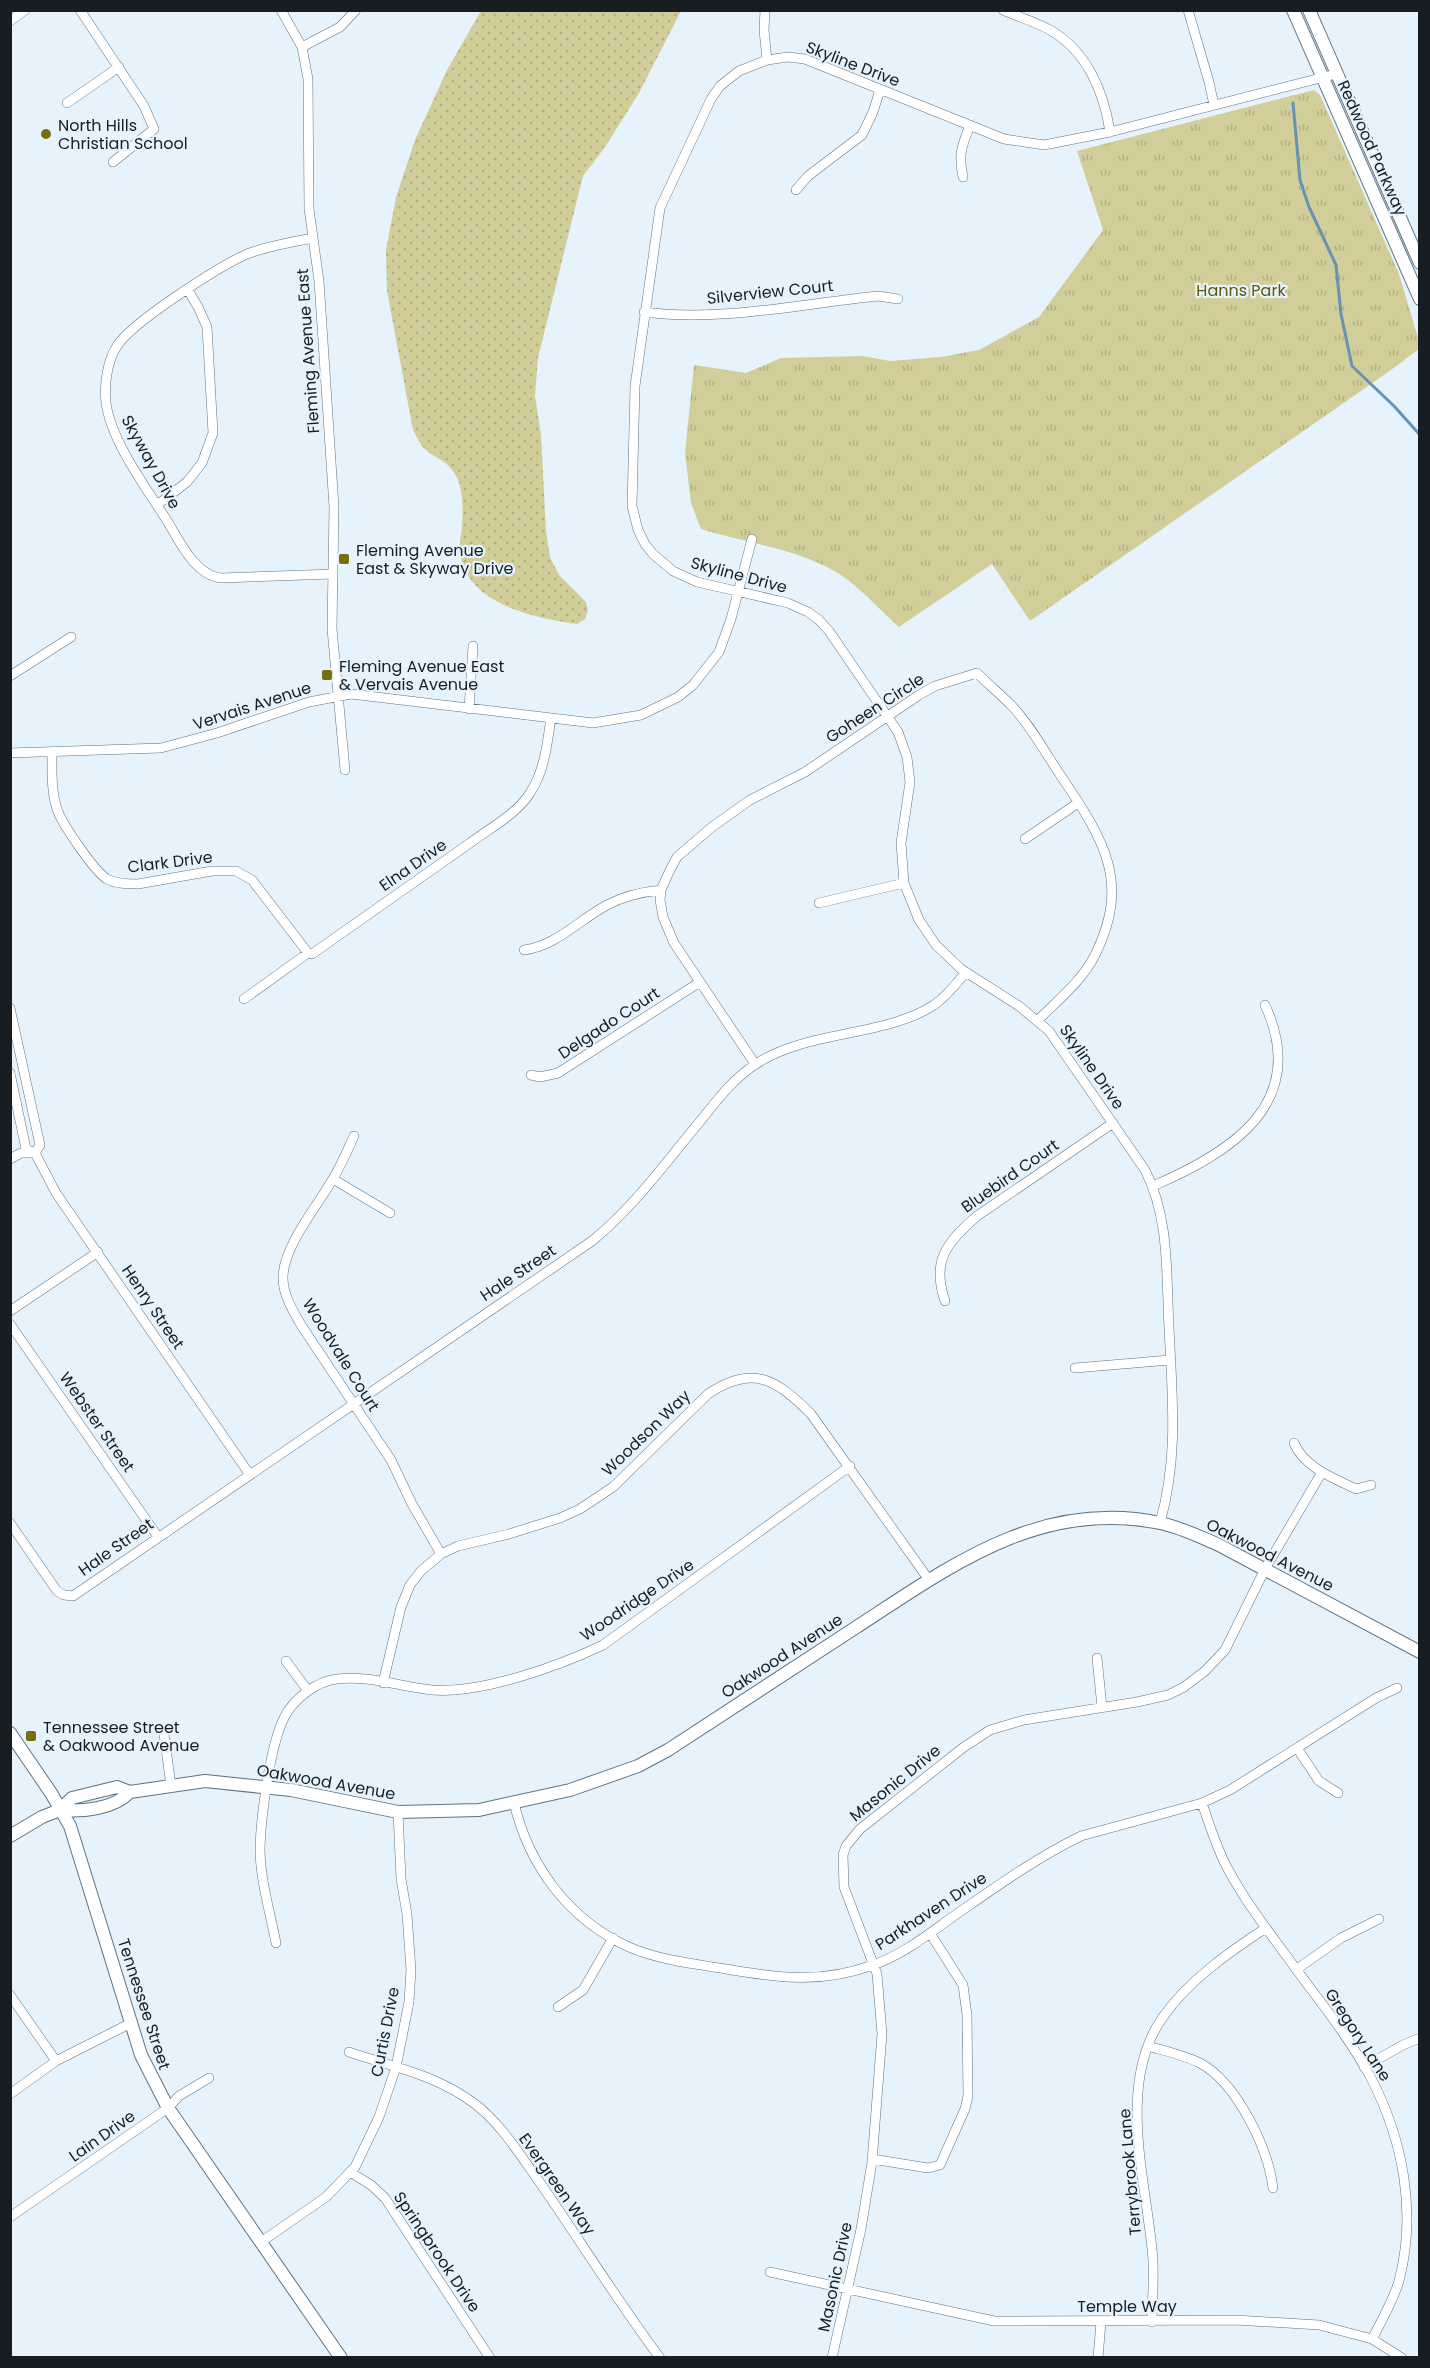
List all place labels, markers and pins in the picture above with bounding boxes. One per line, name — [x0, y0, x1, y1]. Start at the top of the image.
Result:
place label: North Hills Christian School — [58, 114, 188, 155]
marker: North Hills Christian School — [39, 127, 53, 141]
place label: Fleming Avenue East & Skyway Drive — [356, 539, 514, 580]
marker: Fleming Avenue East & Skyway Drive — [337, 552, 351, 566]
place label: Fleming Avenue East & Vervais Avenue — [339, 655, 504, 696]
marker: Fleming Avenue East & Vervais Avenue — [320, 668, 334, 682]
place label: Tennessee Street & Oakwood Avenue — [43, 1716, 200, 1757]
marker: Tennessee Street & Oakwood Avenue — [24, 1729, 38, 1743]

